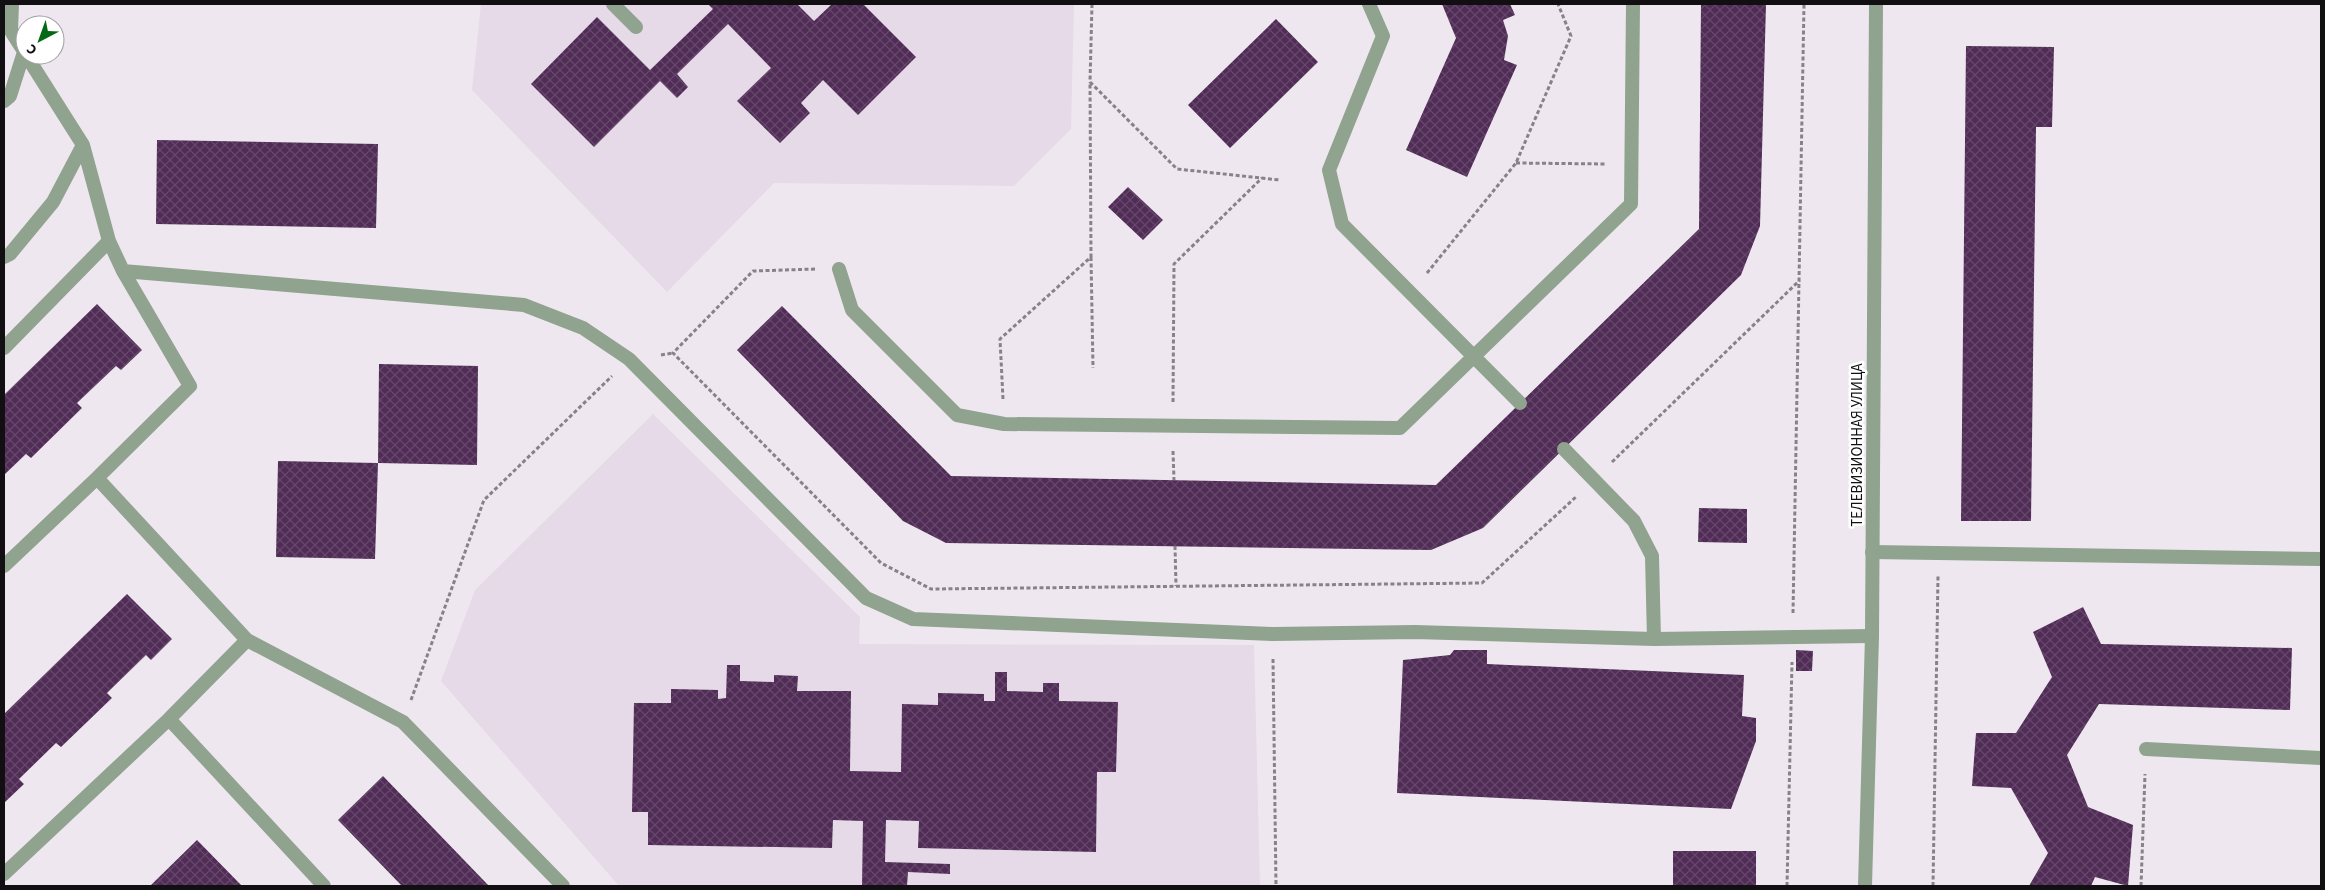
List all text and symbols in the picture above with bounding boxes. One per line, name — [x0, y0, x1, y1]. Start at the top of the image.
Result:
north arrow — [15, 15, 65, 65]
text: С — [22, 39, 42, 59]
street label: ТЕЛЕВИЗИОННАЯ УЛИЦА — [1847, 362, 1868, 527]

